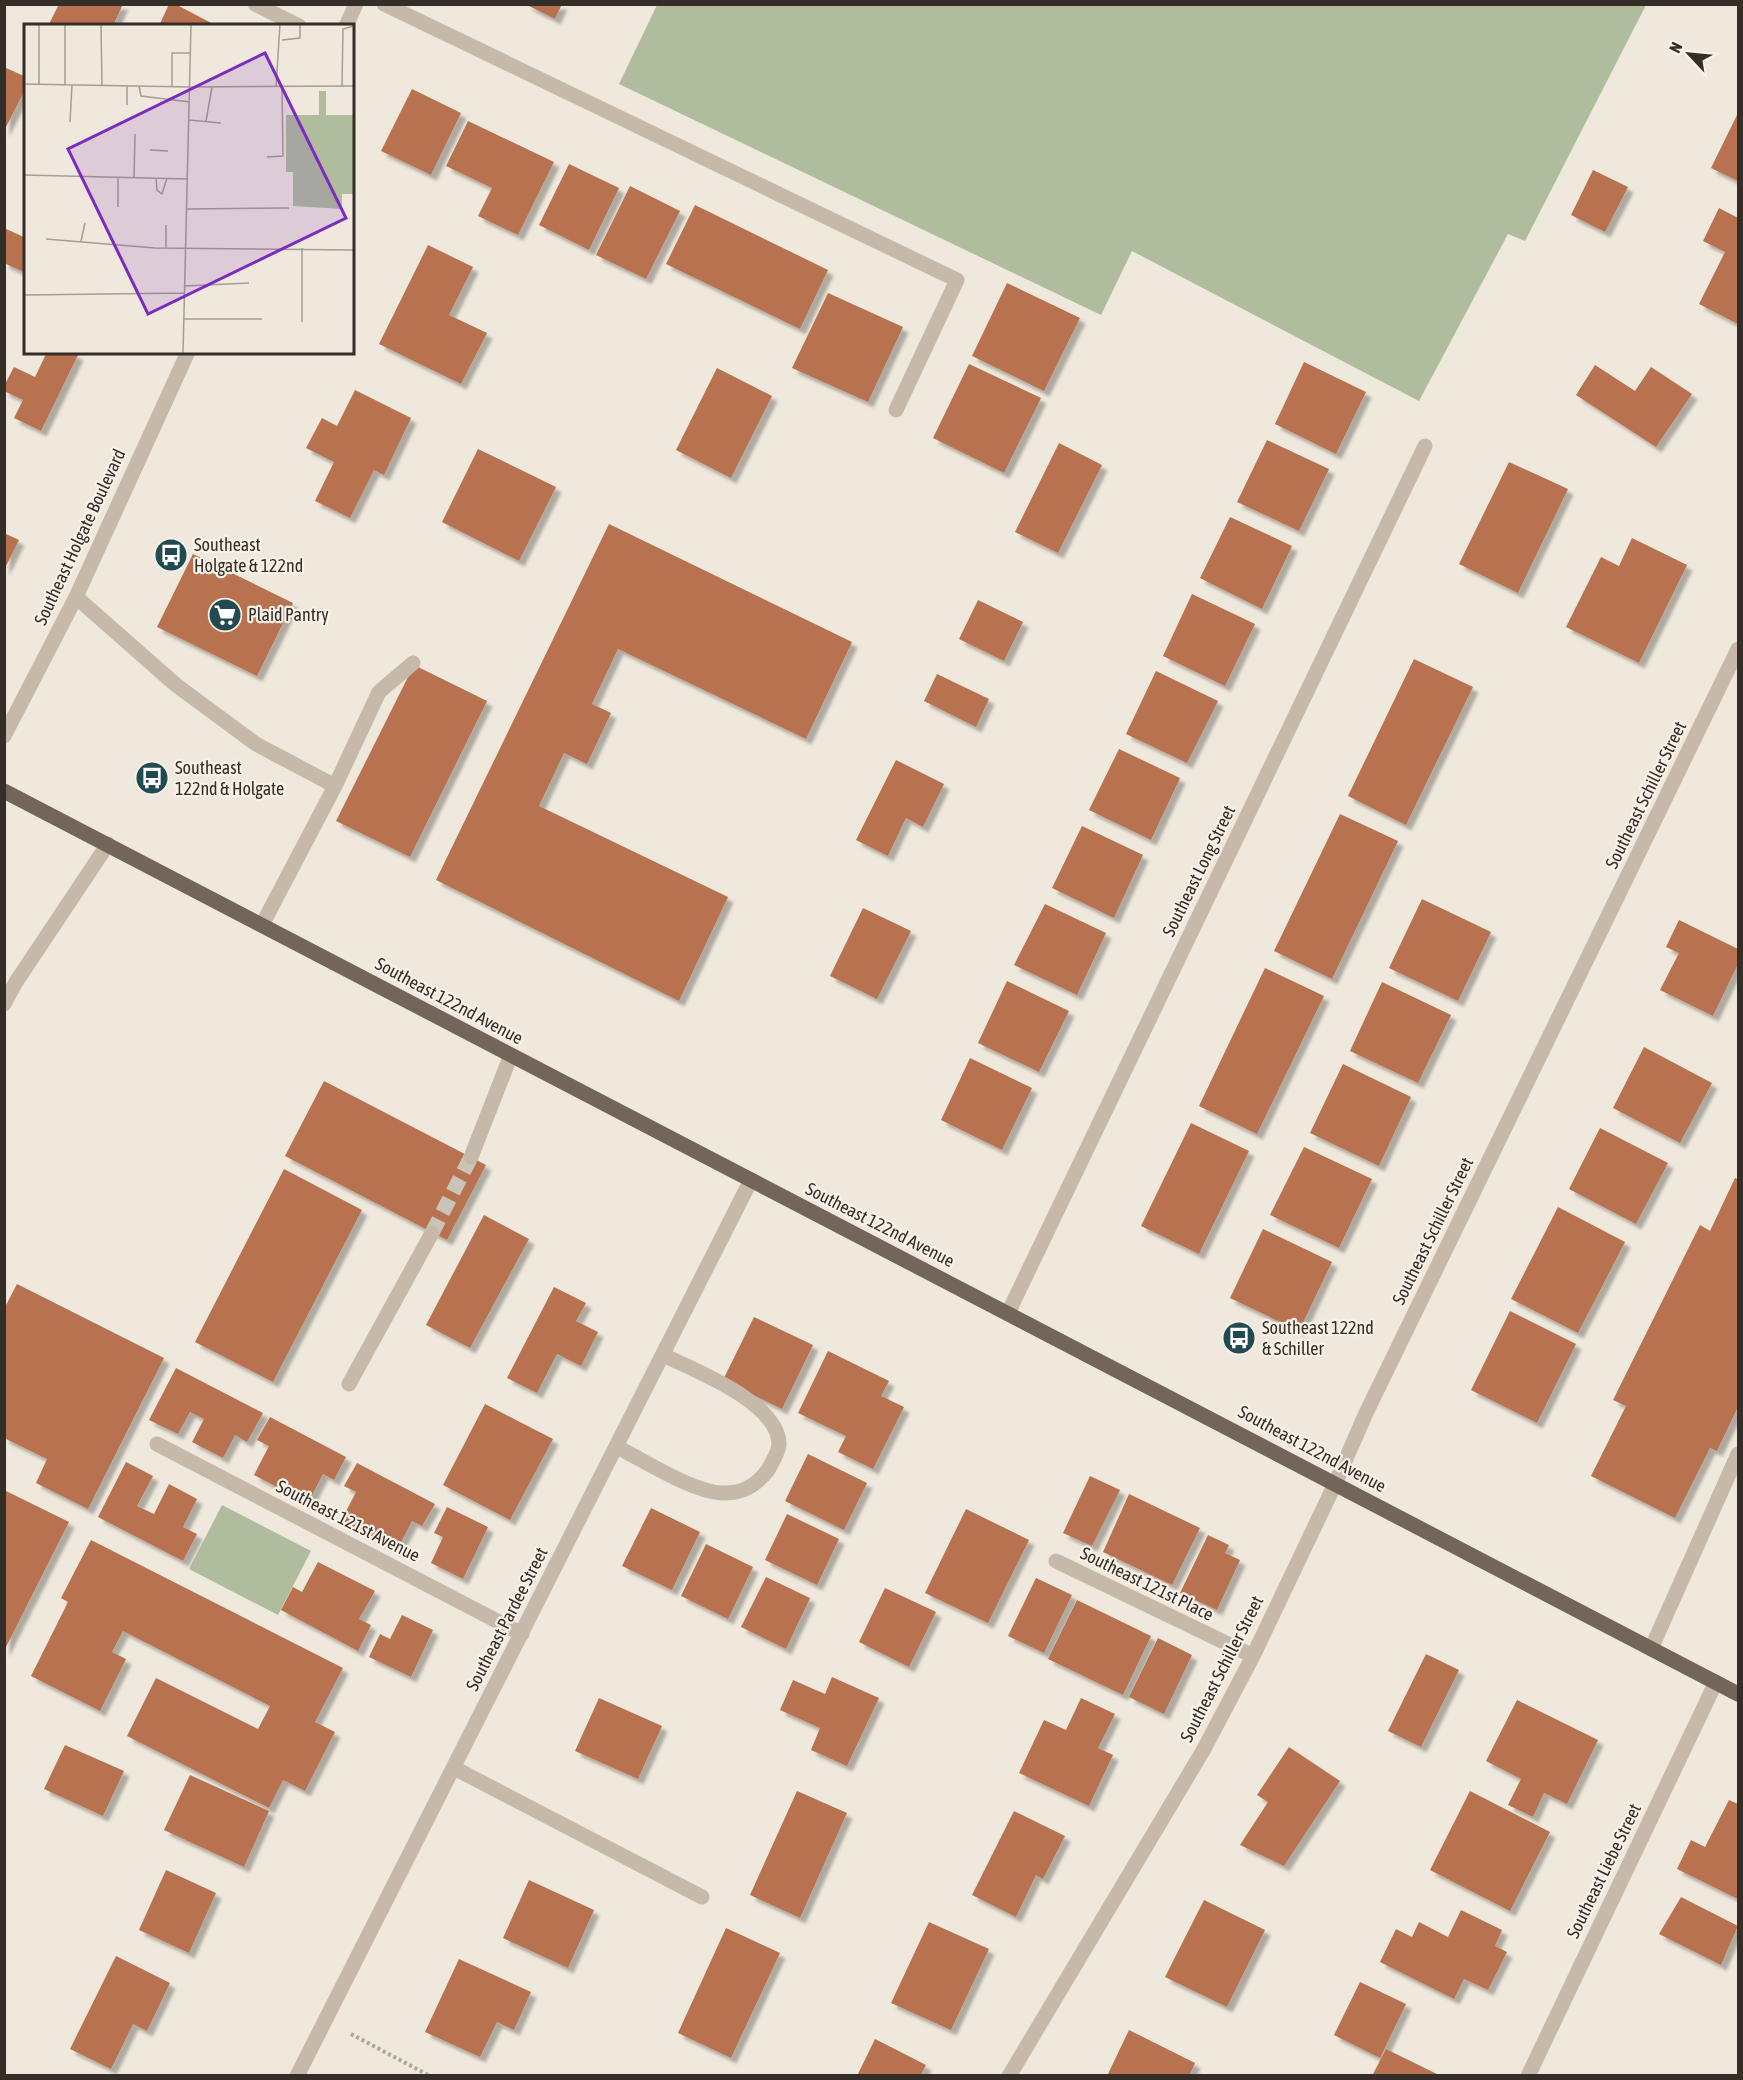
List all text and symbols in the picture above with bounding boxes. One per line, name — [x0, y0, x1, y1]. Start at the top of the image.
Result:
inset map — [24, 24, 354, 354]
north arrow — [1659, 24, 1719, 84]
text: N — [1665, 39, 1686, 56]
street label: Southeast Holgate Boulevard — [30, 445, 130, 628]
place label: Southeast Holgate & 122nd — [194, 534, 303, 576]
bus stop icon: Southeast Holgate & 122nd — [153, 537, 189, 573]
supermarket icon: Plaid Pantry — [207, 597, 243, 633]
place label: Plaid Pantry — [248, 604, 329, 625]
street label: Southeast Schiller Street — [1601, 718, 1690, 872]
place label: Southeast 122nd & Holgate — [175, 757, 284, 799]
bus stop icon: Southeast 122nd & Holgate — [134, 760, 170, 796]
street label: Southeast Long Street — [1158, 802, 1239, 940]
street label: Southeast 122nd Avenue — [372, 953, 527, 1048]
street label: Southeast Schiller Street — [1388, 1154, 1477, 1308]
street label: Southeast 122nd Avenue — [802, 1178, 958, 1271]
place label: Southeast 122nd & Schiller — [1262, 1317, 1374, 1359]
bus stop icon: Southeast 122nd & Schiller — [1221, 1320, 1257, 1356]
street label: Southeast 122nd Avenue — [1235, 1401, 1390, 1496]
street label: Southeast 121st Avenue — [273, 1475, 424, 1566]
street label: Southeast 121st Place — [1077, 1542, 1217, 1625]
street label: Southeast Pardee Street — [461, 1544, 552, 1694]
street label: Southeast Schiller Street — [1176, 1592, 1267, 1745]
street label: Southeast Liebe Street — [1562, 1800, 1645, 1942]

